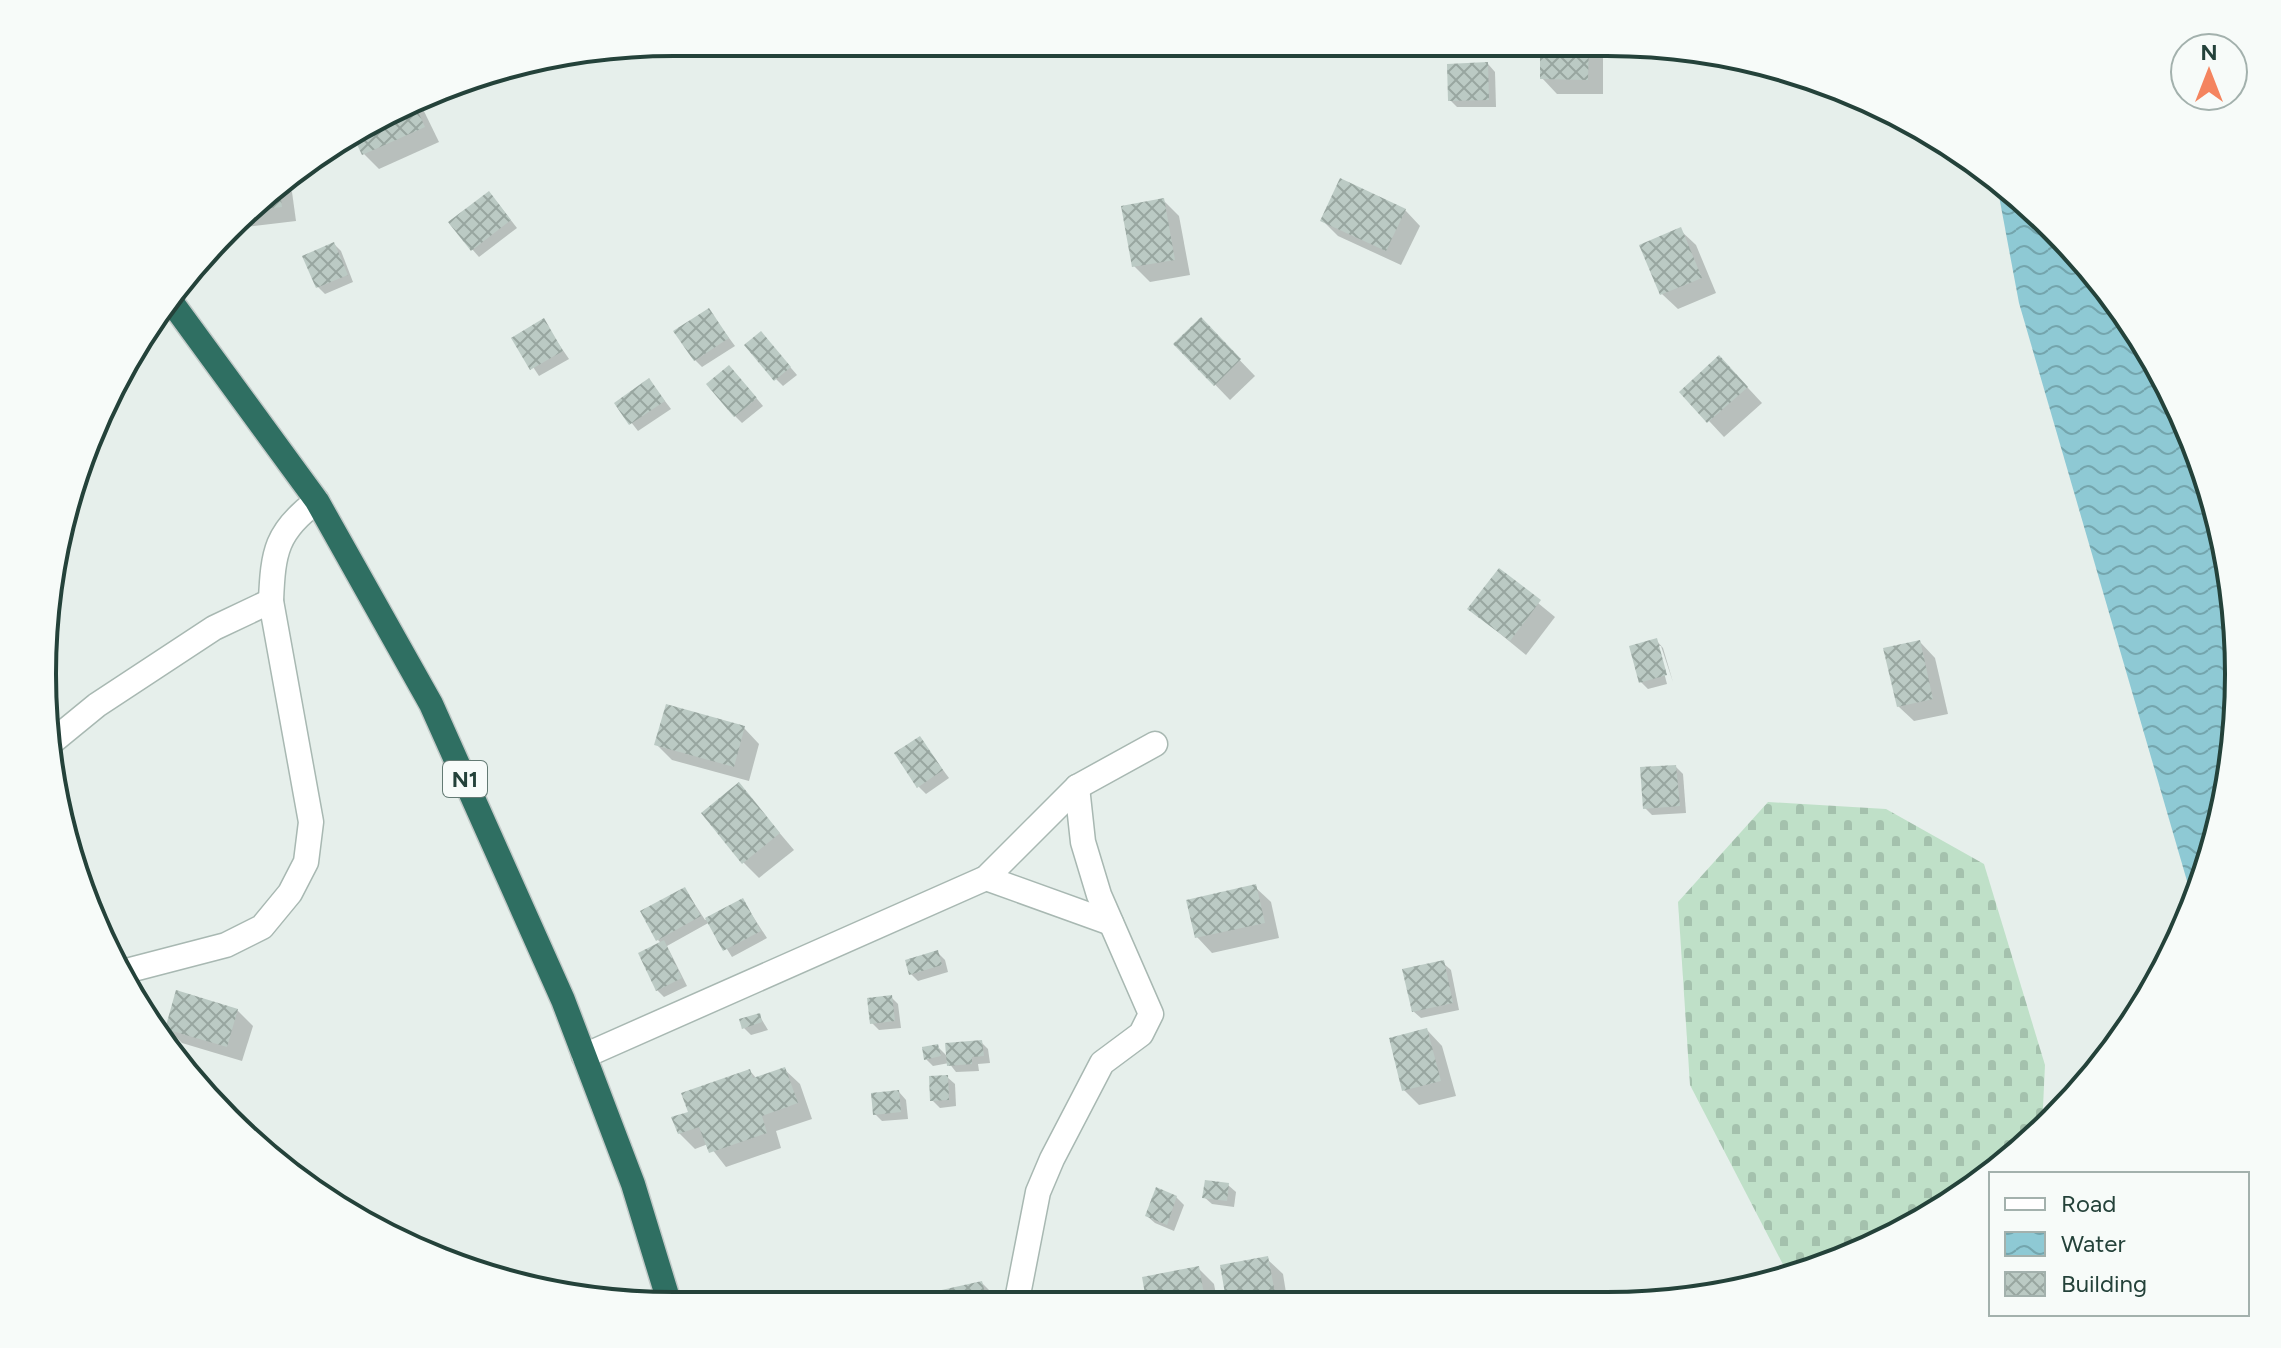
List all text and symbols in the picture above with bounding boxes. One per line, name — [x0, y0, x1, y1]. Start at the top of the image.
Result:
north arrow — [2169, 32, 2249, 112]
text: N — [2200, 39, 2218, 66]
road number: N1 — [443, 761, 487, 797]
legend — [1989, 1172, 2249, 1316]
text: Road — [2061, 1189, 2116, 1218]
text: Water — [2061, 1229, 2126, 1258]
text: Building — [2061, 1269, 2147, 1298]

